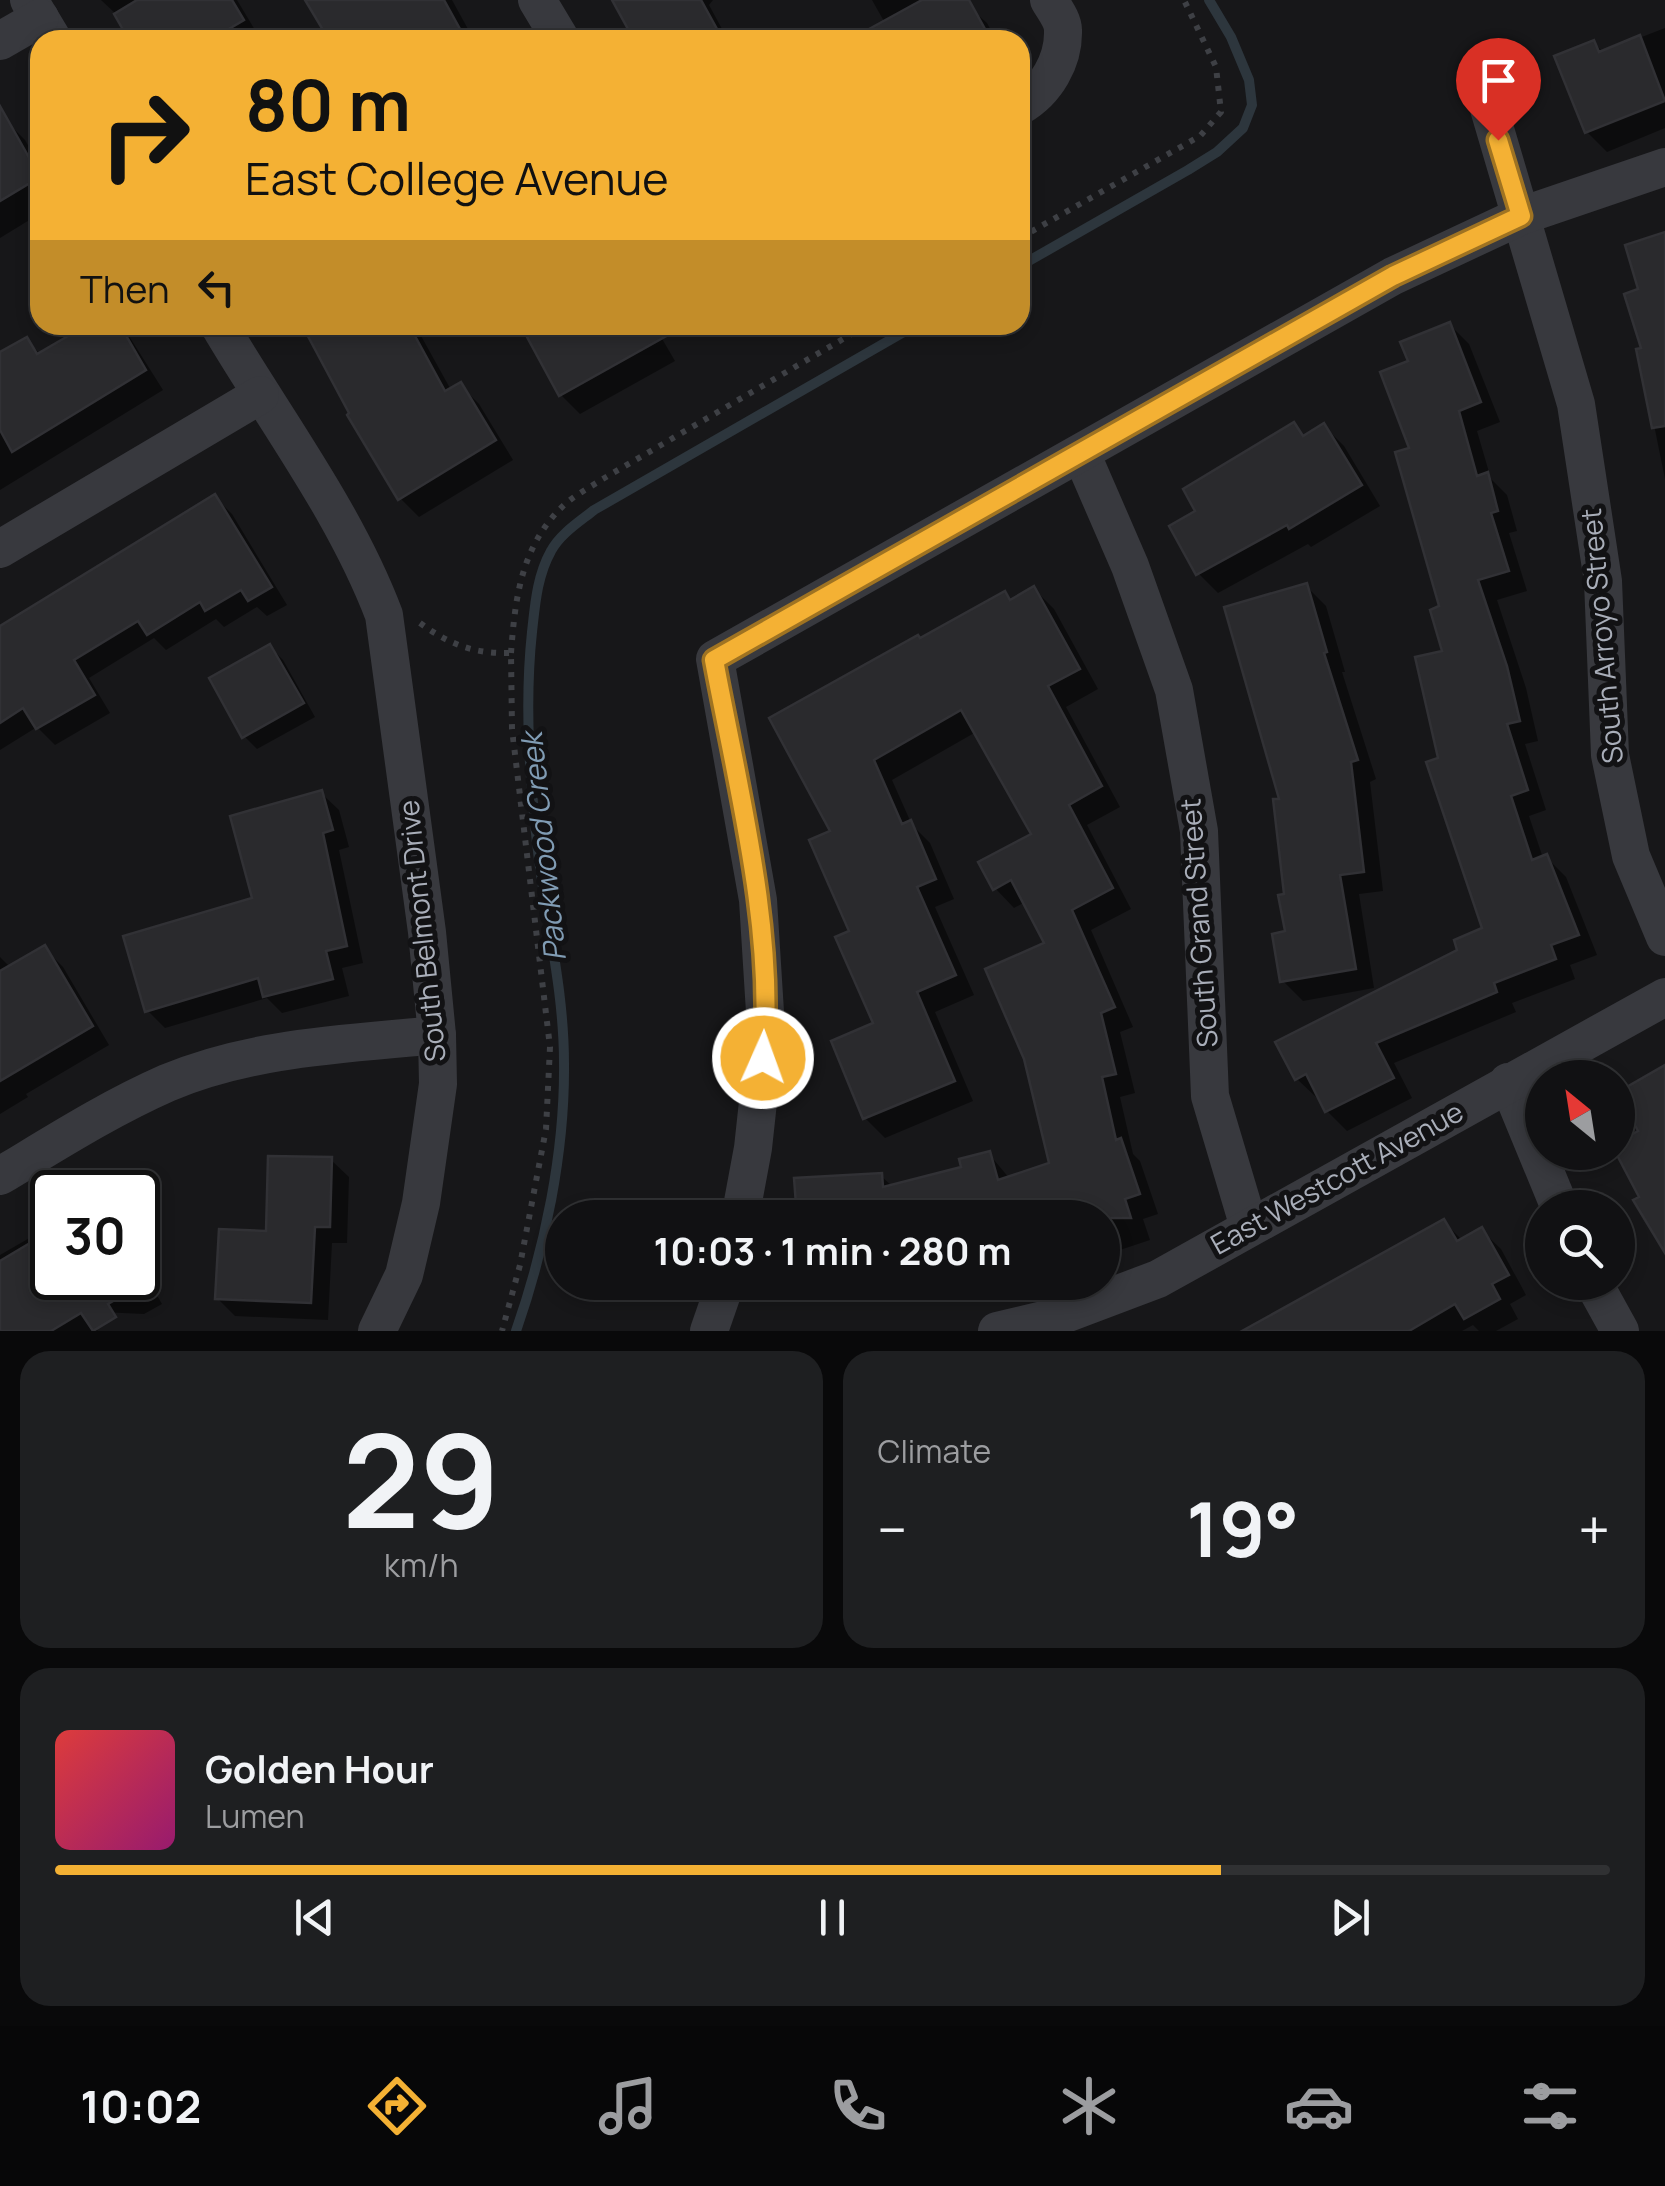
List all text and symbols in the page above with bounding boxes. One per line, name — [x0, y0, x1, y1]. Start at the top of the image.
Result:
pin — [1456, 38, 1541, 141]
icon: arrive — [1471, 53, 1526, 108]
text: 80 m — [245, 56, 411, 152]
icon: right — [80, 70, 210, 200]
text: East College Avenue — [245, 147, 668, 209]
icon: left — [189, 260, 244, 315]
text: Then — [80, 262, 169, 314]
street label: South Arroyo Street — [1571, 507, 1631, 765]
water label: Packwood Creek — [510, 727, 575, 963]
street label: South Grand Street — [1170, 797, 1226, 1049]
street label: South Belmont Drive — [388, 798, 454, 1064]
position arrow — [711, 1006, 815, 1110]
north arrow — [1525, 1060, 1635, 1170]
map controls — [1525, 1060, 1635, 1300]
street label: East Westcott Avenue — [1203, 1092, 1470, 1262]
speed limit sign: 30 — [30, 1170, 160, 1300]
button: search — [1525, 1190, 1635, 1300]
text: 10:03 · 1 min · 280 m — [654, 1224, 1011, 1276]
text: 29 — [342, 1389, 500, 1567]
text: Climate — [878, 1429, 991, 1473]
text: 19° — [1186, 1477, 1299, 1580]
text: − — [878, 1491, 907, 1567]
text: + — [1578, 1491, 1610, 1567]
text: km/h — [384, 1543, 458, 1587]
text: Golden Hour — [205, 1742, 434, 1794]
text: Lumen — [205, 1794, 305, 1838]
icon: previous — [287, 1890, 342, 1945]
icon: pause — [805, 1890, 860, 1945]
icon: next — [1323, 1890, 1378, 1945]
icon: directions — [362, 2071, 432, 2141]
icon: music — [593, 2071, 663, 2141]
icon: phone — [823, 2071, 893, 2141]
icon: climate — [1054, 2071, 1124, 2141]
icon: car — [1284, 2071, 1354, 2141]
icon: filters — [1515, 2071, 1585, 2141]
text: 10:02 — [80, 2075, 201, 2137]

